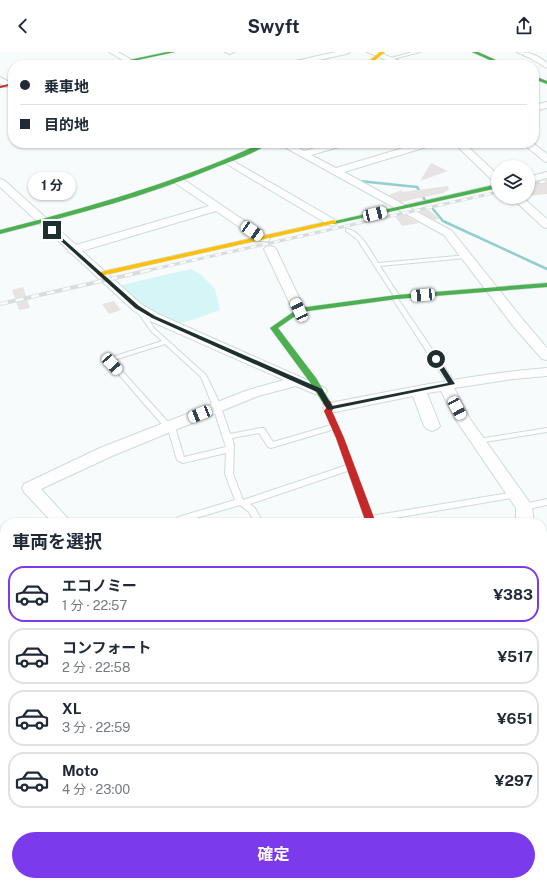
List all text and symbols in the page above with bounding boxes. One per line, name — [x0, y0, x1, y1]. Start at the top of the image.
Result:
icon: back — [12, 15, 34, 37]
icon: share — [513, 15, 535, 37]
text: Swyft — [248, 16, 299, 37]
text: 乗車地 — [44, 78, 89, 95]
text: 目的地 — [44, 116, 89, 133]
map controls — [491, 160, 535, 204]
button: layers — [491, 160, 535, 204]
callout: 1 分 — [28, 172, 76, 200]
text: 1 分 — [41, 178, 63, 193]
car — [362, 205, 388, 223]
car — [239, 219, 265, 243]
route end — [43, 221, 61, 239]
car — [411, 288, 435, 302]
car — [288, 297, 310, 323]
route start — [427, 350, 445, 368]
car — [100, 351, 124, 377]
car — [446, 395, 468, 421]
car — [187, 404, 213, 424]
text: 車両を選択 — [12, 531, 102, 552]
icon: car — [14, 576, 50, 612]
text: エコノミー — [62, 577, 137, 594]
text: ¥383 — [493, 586, 533, 603]
text: 1 分 · 22:57 — [62, 598, 127, 613]
icon: car — [14, 638, 50, 674]
text: コンフォート — [62, 639, 152, 656]
text: ¥517 — [497, 648, 533, 665]
text: 2 分 · 22:58 — [62, 660, 130, 675]
icon: car — [14, 700, 50, 736]
text: XL — [62, 700, 81, 717]
text: ¥651 — [497, 710, 533, 727]
text: 3 分 · 22:59 — [62, 720, 130, 735]
icon: car — [14, 762, 50, 798]
text: Moto — [62, 762, 99, 779]
text: ¥297 — [495, 772, 533, 789]
text: 4 分 · 23:00 — [62, 782, 130, 797]
button: 確定 — [12, 832, 535, 878]

